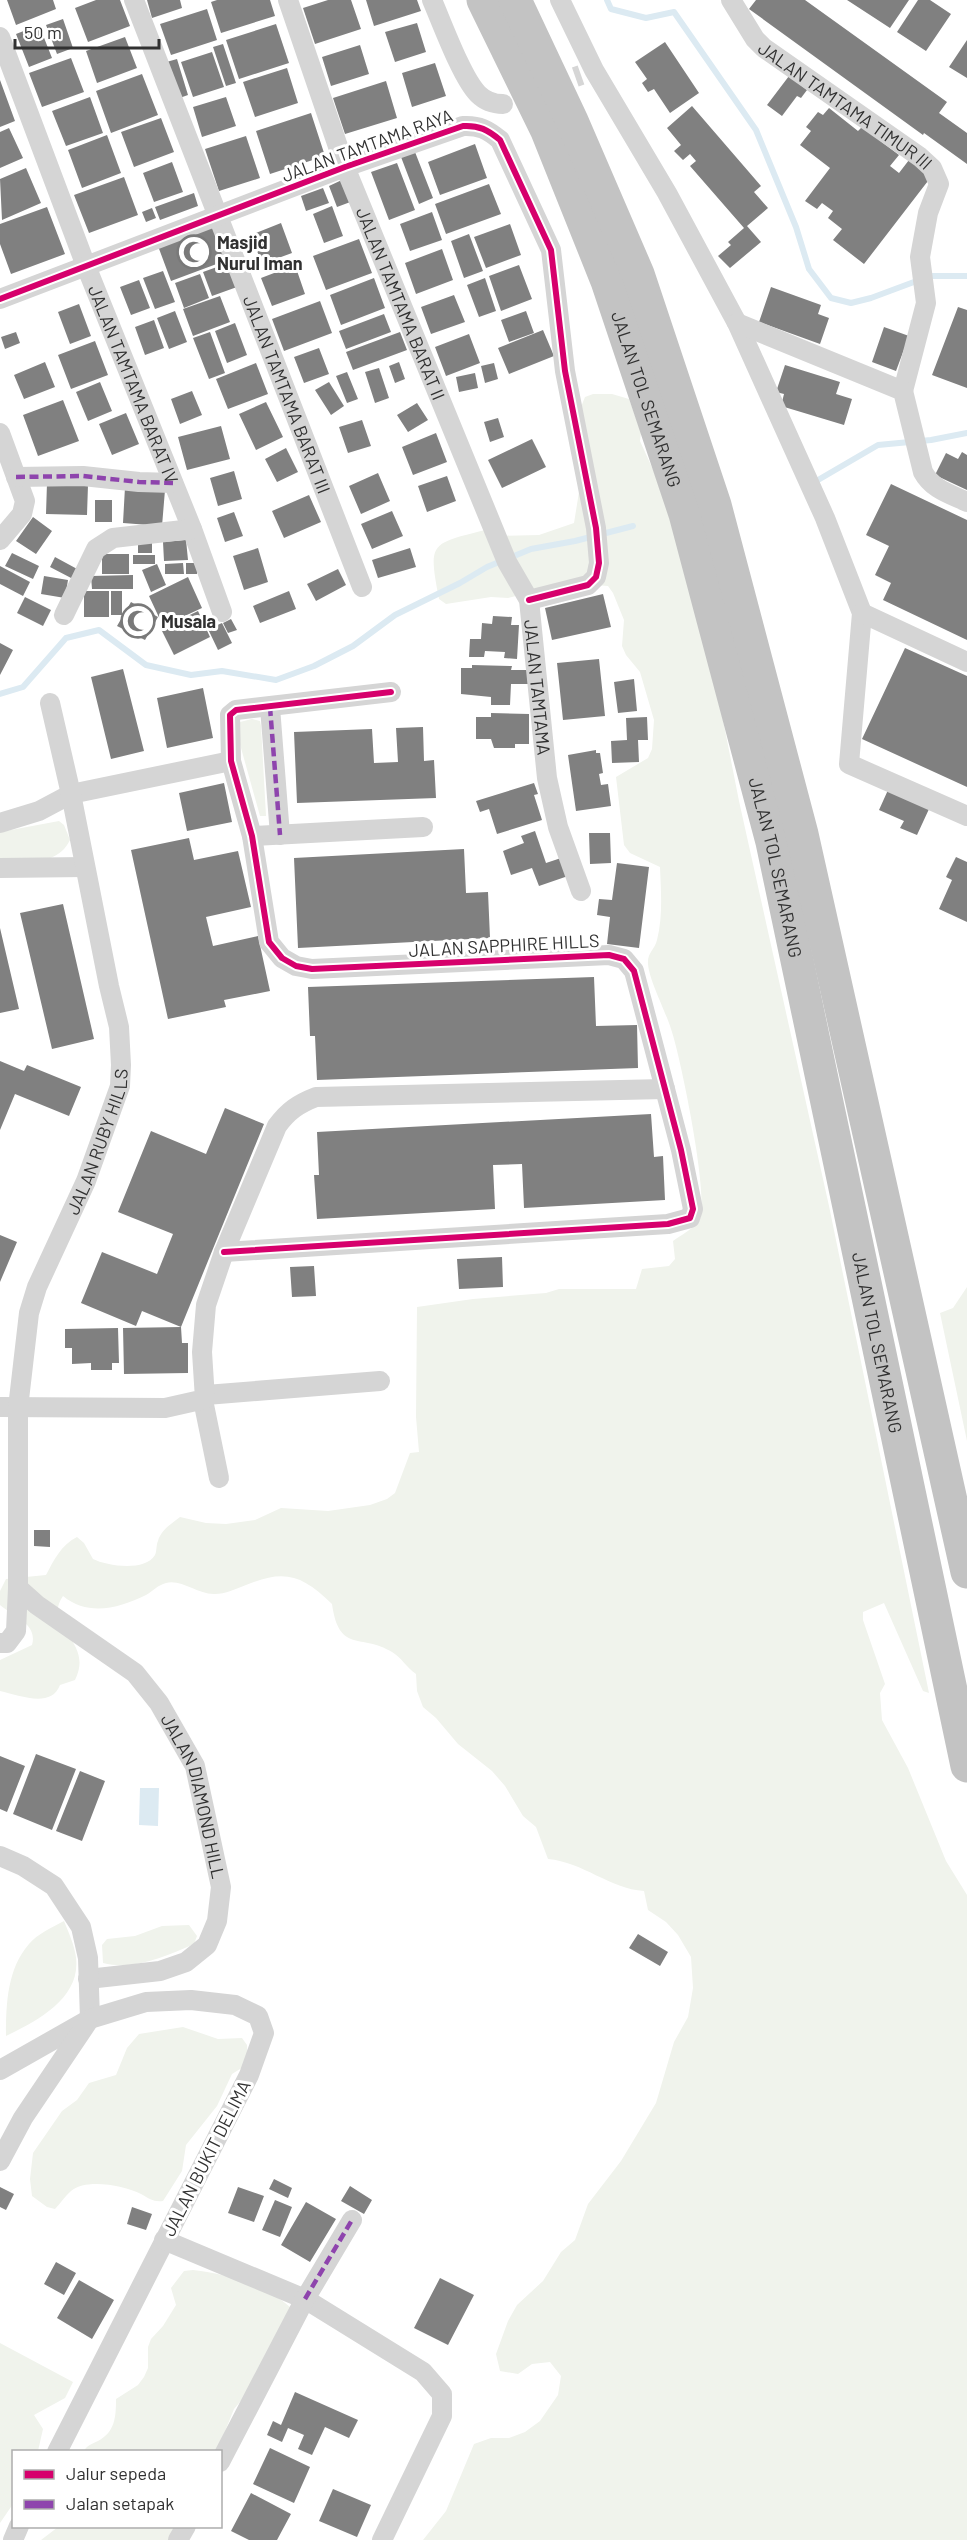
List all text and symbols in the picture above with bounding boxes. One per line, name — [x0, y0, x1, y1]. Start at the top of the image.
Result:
scale bar — [15, 12, 159, 50]
text: 50 m — [24, 21, 62, 43]
street label: JALAN TAMTAMA TIMUR III — [754, 36, 937, 174]
street label: JALAN TAMTAMA RAYA — [278, 104, 456, 186]
street label: JALAN TAMTAMA BARAT II — [352, 204, 450, 403]
place label: Masjid Nurul Iman — [217, 231, 303, 274]
mosque icon: Masjid Nurul Iman — [176, 234, 212, 270]
street label: JALAN TAMTAMA BARAT IV — [84, 282, 184, 487]
street label: JALAN TAMTAMA BARAT III — [239, 292, 336, 496]
street label: JALAN TOL SEMARANG — [607, 308, 686, 490]
mosque icon: Musala — [120, 603, 156, 639]
place label: Musala — [161, 610, 216, 632]
street label: JALAN TAMTAMA — [520, 619, 556, 756]
street label: JALAN TOL SEMARANG — [744, 775, 807, 960]
street label: JALAN SAPPHIRE HILLS — [408, 929, 600, 961]
street label: JALAN RUBY HILLS — [61, 1068, 132, 1218]
street label: JALAN TOL SEMARANG — [848, 1250, 907, 1435]
street label: JALAN DIAMOND HILL — [156, 1710, 230, 1881]
street label: JALAN BUKIT DELIMA — [157, 2076, 255, 2240]
legend — [12, 2450, 222, 2528]
text: Jalur sepeda — [66, 2462, 166, 2484]
text: Jalan setapak — [66, 2492, 174, 2514]

